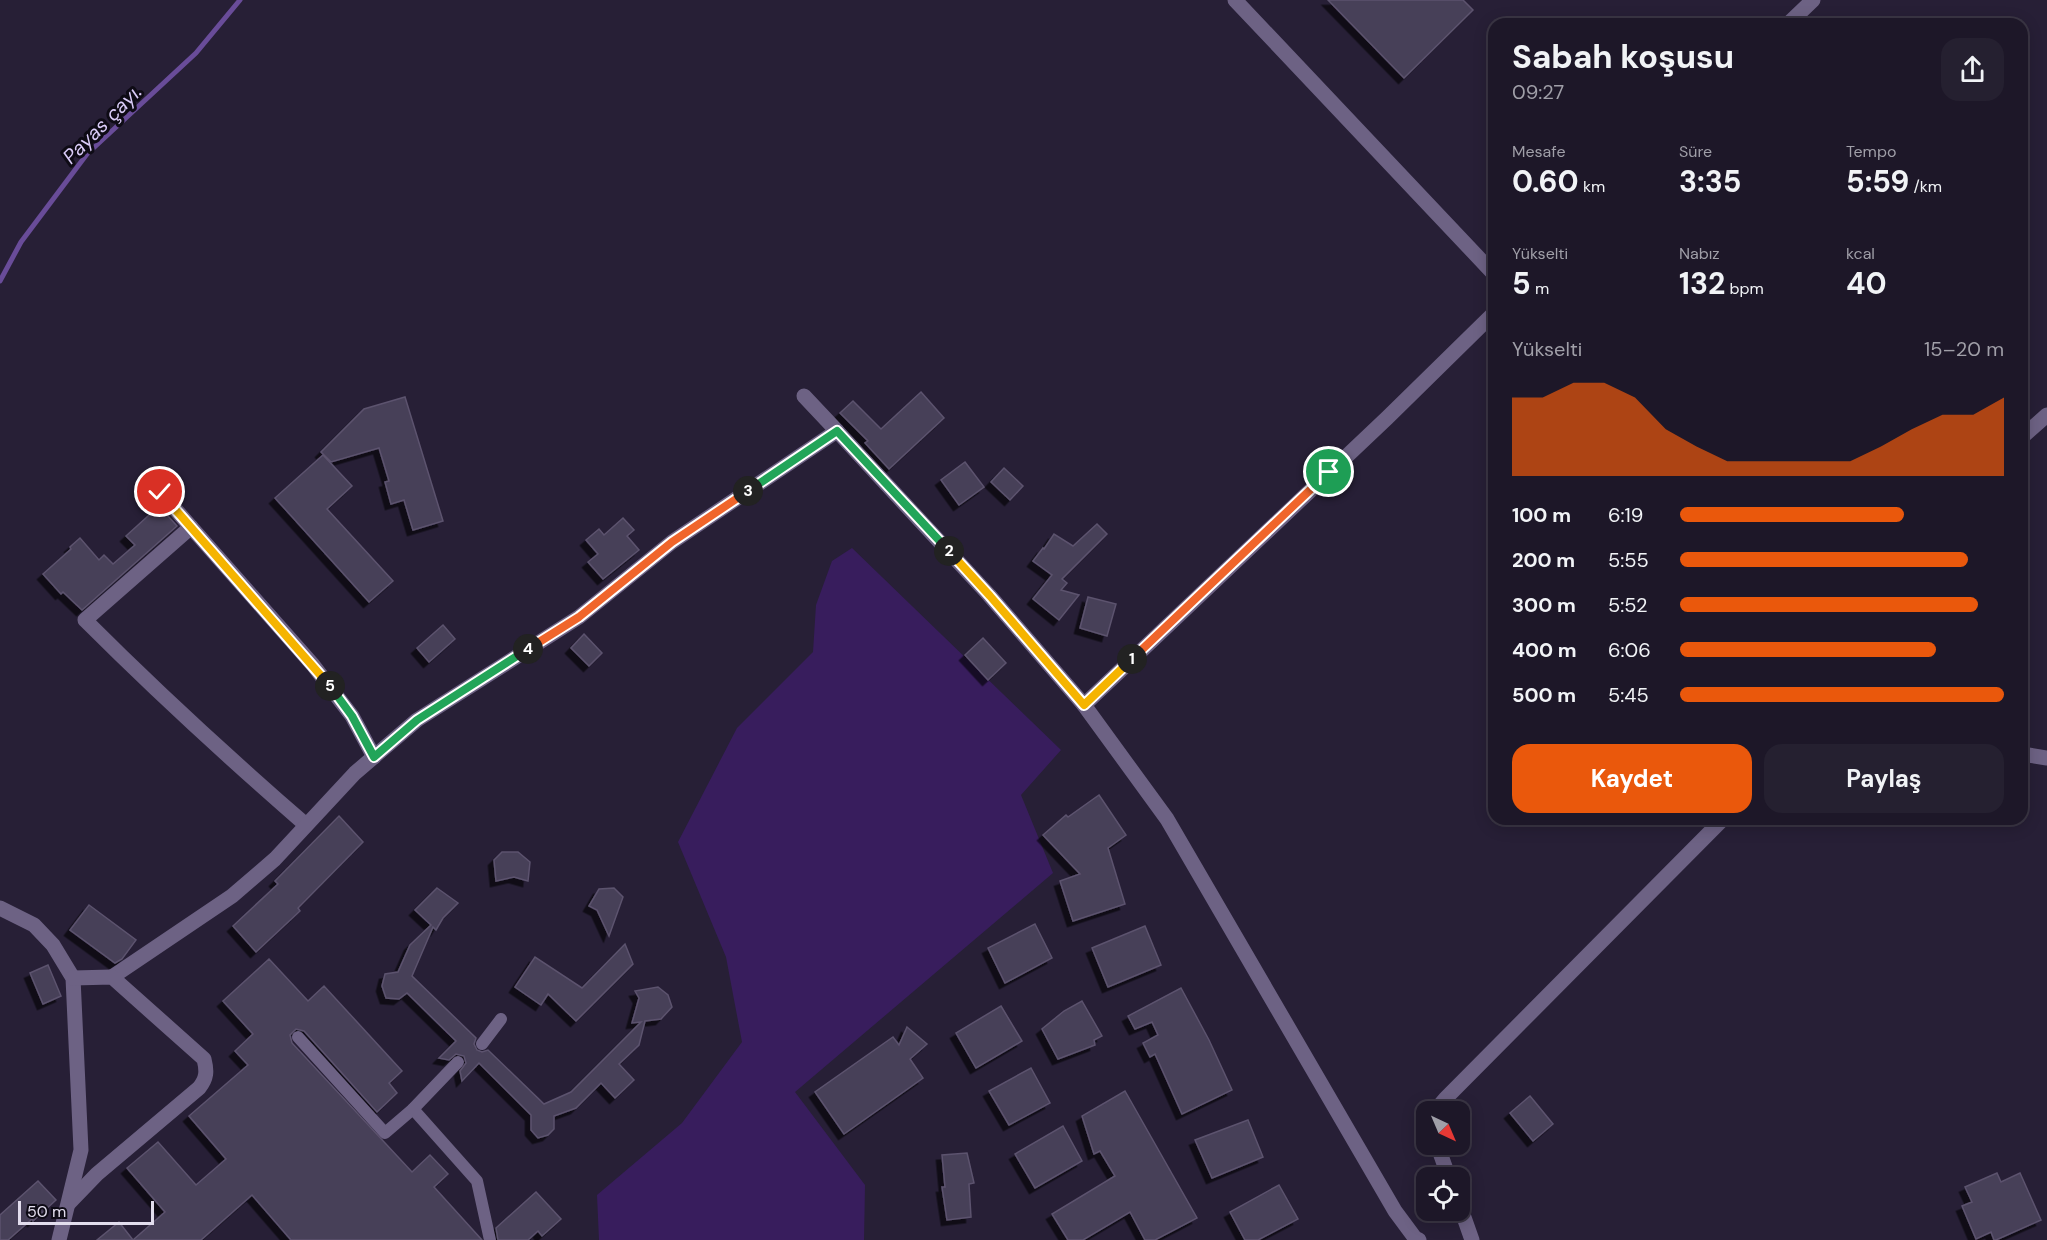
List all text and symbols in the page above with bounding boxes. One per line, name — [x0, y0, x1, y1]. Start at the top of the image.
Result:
text: Sabah koşusu — [1512, 35, 1734, 78]
button: share — [1941, 38, 2004, 101]
water label: Payas çayı. — [57, 79, 147, 169]
text: 09:27 — [1512, 79, 1564, 105]
text: Mesafe — [1512, 141, 1566, 162]
text: Süre — [1679, 141, 1712, 162]
text: Tempo — [1846, 141, 1896, 162]
text: 0.60 — [1512, 162, 1579, 201]
text: 3:35 — [1679, 162, 1741, 201]
text: 5:59 — [1846, 162, 1909, 201]
text: km — [1579, 176, 1605, 197]
text: /km — [1909, 176, 1942, 197]
text: Yükselti — [1512, 243, 1568, 264]
text: Nabız — [1679, 243, 1720, 264]
text: kcal — [1846, 243, 1875, 264]
text: 5 — [1512, 264, 1531, 303]
text: 132 — [1679, 264, 1725, 303]
text: 40 — [1846, 264, 1887, 303]
text: m — [1531, 278, 1549, 299]
text: bpm — [1725, 278, 1764, 299]
text: Yükselti — [1512, 336, 1582, 362]
text: 15–20 m — [1924, 336, 2004, 362]
pin — [1303, 446, 1354, 497]
icon: arrive — [1312, 455, 1345, 488]
pin — [134, 466, 185, 517]
icon: check — [143, 475, 176, 508]
pin: 3 — [733, 476, 763, 506]
text: 3 — [743, 480, 753, 501]
text: 100 m — [1512, 502, 1571, 528]
text: 6:19 — [1608, 502, 1643, 528]
pin: 2 — [934, 536, 964, 566]
text: 2 — [944, 540, 954, 561]
text: 200 m — [1512, 547, 1575, 573]
text: 5:55 — [1608, 547, 1649, 573]
text: 300 m — [1512, 592, 1576, 618]
text: 5:52 — [1608, 592, 1648, 618]
pin: 4 — [513, 634, 543, 664]
text: 400 m — [1512, 637, 1577, 663]
text: 6:06 — [1608, 637, 1651, 663]
text: 4 — [523, 638, 533, 659]
pin: 1 — [1117, 644, 1147, 674]
text: 1 — [1129, 648, 1135, 669]
pin: 5 — [315, 671, 345, 701]
text: 5 — [325, 675, 335, 696]
text: 500 m — [1512, 682, 1576, 708]
text: 5:45 — [1608, 682, 1649, 708]
button: Kaydet — [1512, 744, 1752, 813]
button: Paylaş — [1764, 744, 2004, 813]
north arrow — [1416, 1101, 1470, 1155]
map controls — [1416, 1101, 1470, 1221]
button: locate — [1416, 1167, 1470, 1221]
scale bar — [18, 1198, 154, 1226]
text: 50 m — [27, 1201, 66, 1222]

